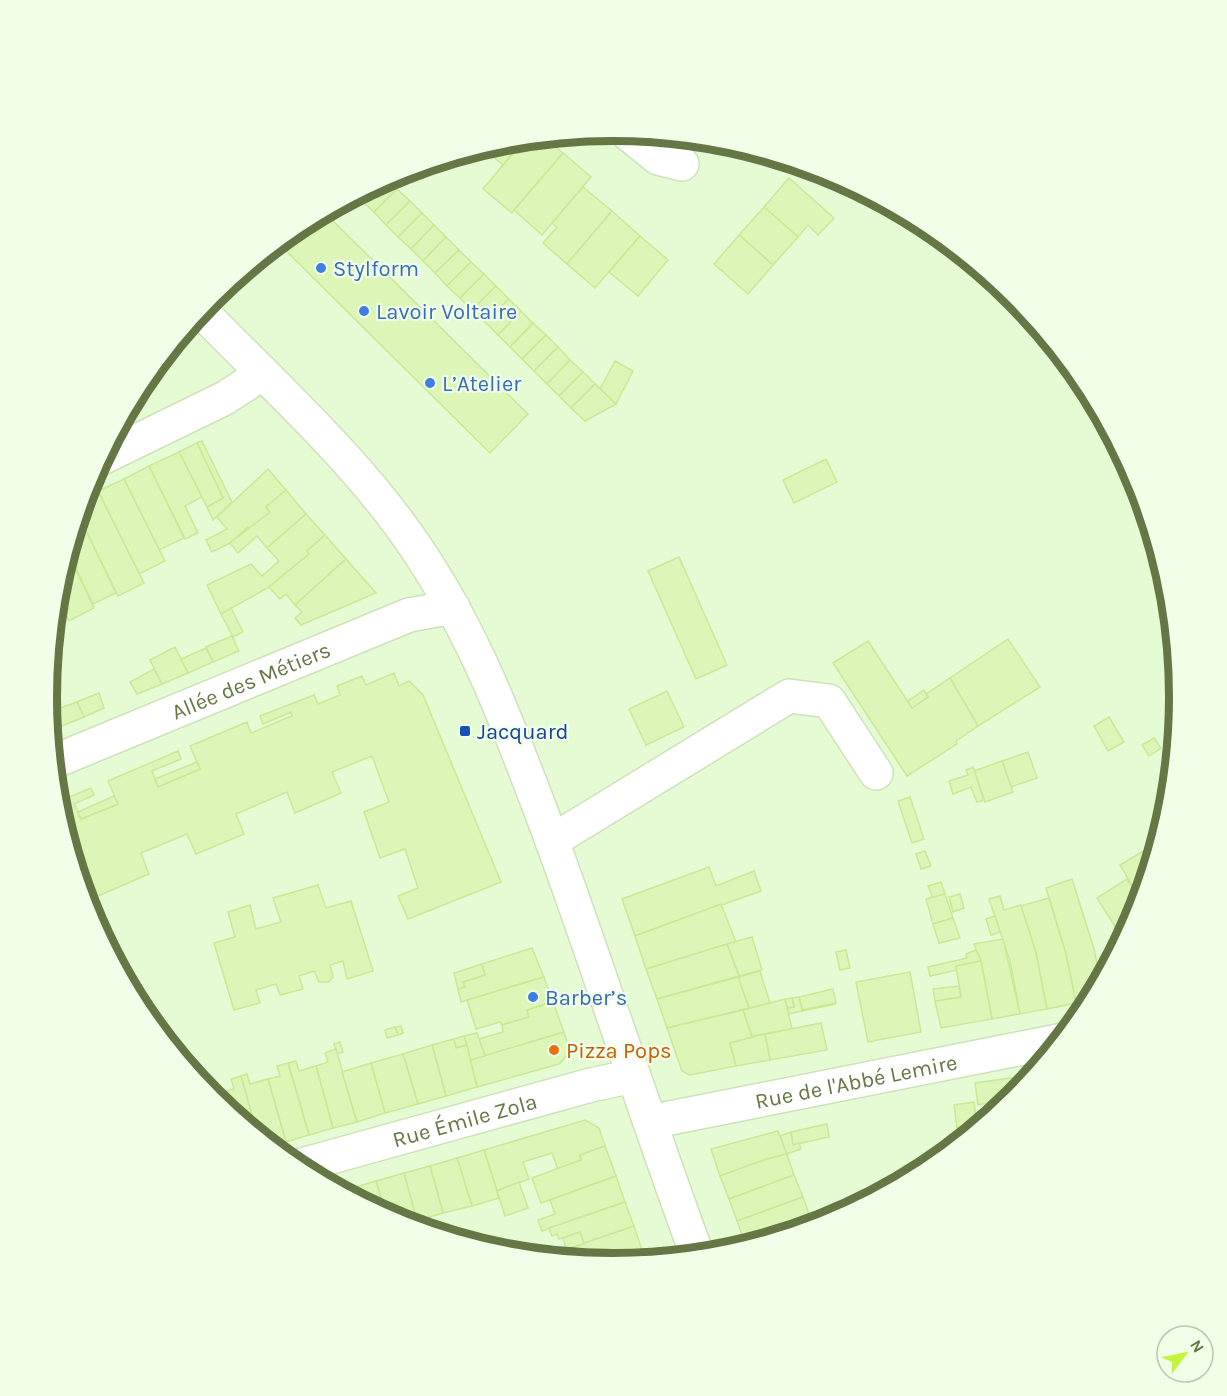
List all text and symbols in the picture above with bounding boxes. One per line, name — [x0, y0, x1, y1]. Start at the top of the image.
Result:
place label: Stylform — [333, 256, 419, 282]
marker: Stylform — [314, 261, 328, 275]
place label: Lavoir Voltaire — [376, 299, 517, 325]
marker: Lavoir Voltaire — [357, 304, 371, 318]
place label: L’Atelier — [442, 371, 521, 397]
marker: L’Atelier — [423, 376, 437, 390]
street label: Allée des Métiers — [168, 637, 335, 726]
place label: Jacquard — [477, 719, 569, 745]
marker: Jacquard — [458, 724, 472, 738]
place label: Barber’s — [545, 985, 627, 1011]
marker: Barber’s — [526, 990, 540, 1004]
place label: Pizza Pops — [566, 1038, 672, 1064]
marker: Pizza Pops — [547, 1043, 561, 1057]
street label: Rue de l'Abbé Lemire — [753, 1049, 959, 1115]
street label: Rue Émile Zola — [390, 1089, 540, 1153]
north arrow — [1155, 1324, 1215, 1384]
text: N — [1186, 1336, 1208, 1356]

